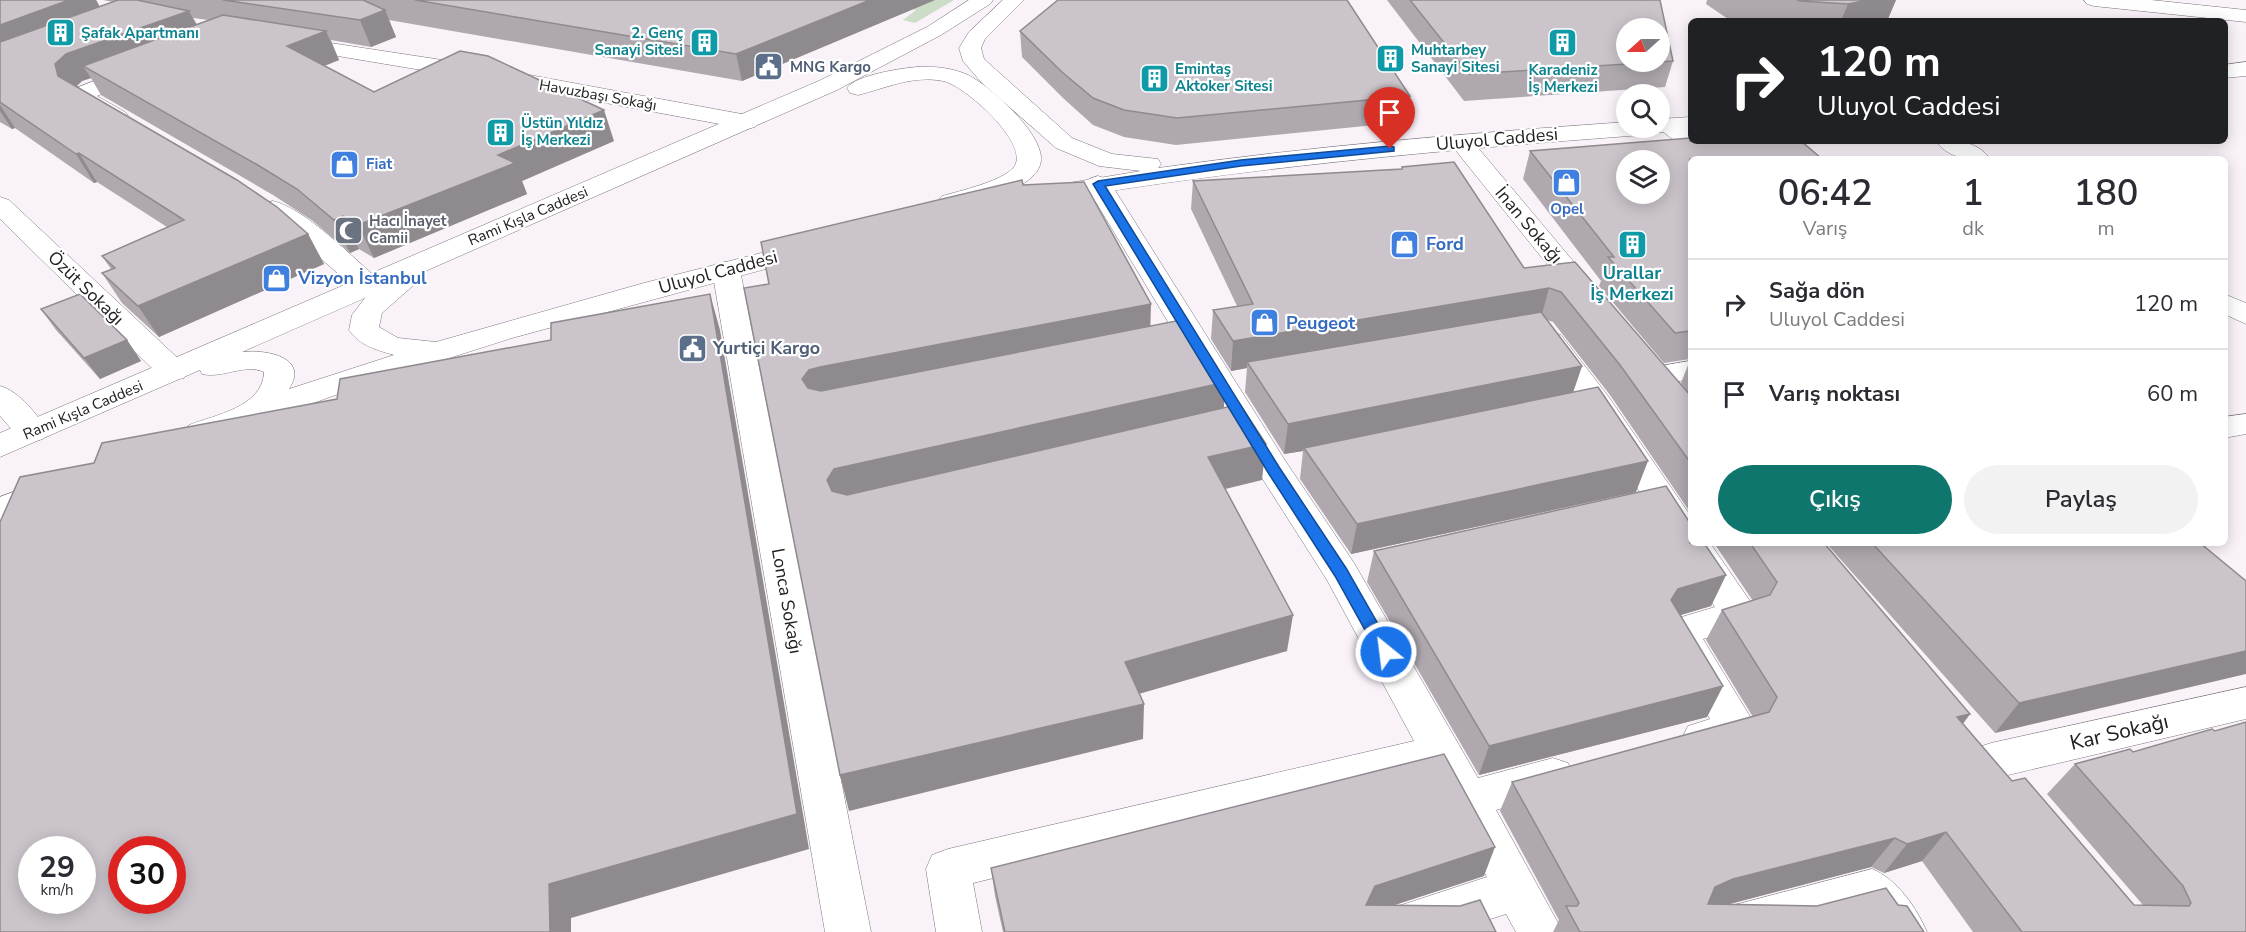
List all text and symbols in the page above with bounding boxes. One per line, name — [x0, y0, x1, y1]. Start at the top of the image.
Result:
building icon: Şafak Apartmanı — [44, 17, 76, 49]
north arrow — [1616, 18, 1670, 72]
map controls — [1616, 18, 1670, 204]
place label: Şafak Apartmanı — [81, 23, 199, 43]
place label: 2. Genç Sanayi Sitesi — [594, 23, 683, 60]
building icon: 2. Genç Sanayi Sitesi — [688, 26, 720, 58]
building icon: Karadeniz İş Merkezi — [1547, 27, 1579, 59]
text: 120 m — [1817, 34, 1941, 91]
place label: Muhtarbey Sanayi Sitesi — [1411, 40, 1500, 77]
icon: right — [1718, 42, 1796, 120]
building icon: Muhtarbey Sanayi Sitesi — [1374, 43, 1406, 75]
public building icon: MNG Kargo — [753, 51, 785, 83]
place label: MNG Kargo — [790, 57, 871, 77]
place label: Emintaş Aktoker Sitesi — [1175, 59, 1273, 96]
place label: Karadeniz İş Merkezi — [1528, 60, 1598, 97]
building icon: Emintaş Aktoker Sitesi — [1138, 62, 1170, 94]
street label: Havuzbaşı Sokağı — [538, 75, 658, 115]
button: search — [1616, 84, 1670, 138]
pin — [1364, 87, 1415, 149]
text: Uluyol Caddesi — [1817, 88, 2001, 125]
icon: arrive — [1373, 96, 1406, 129]
place label: Üstün Yıldız İş Merkezi — [521, 113, 603, 150]
building icon: Üstün Yıldız İş Merkezi — [484, 116, 516, 148]
street label: Uluyol Caddesi — [1435, 122, 1559, 156]
shop icon: Fiat — [329, 148, 361, 180]
button: layers — [1616, 150, 1670, 204]
place label: Fiat — [366, 154, 392, 174]
shop icon: Opel — [1551, 166, 1583, 198]
text: 06:42 — [1778, 169, 1873, 218]
text: 1 — [1962, 169, 1984, 218]
text: 180 — [2074, 169, 2138, 218]
street label: İnan Sokağı — [1490, 181, 1568, 269]
street label: Rami Kışla Caddesi — [465, 182, 591, 250]
place label: Opel — [1550, 199, 1584, 219]
place label: Hacı İnayet Camii — [369, 211, 447, 248]
mosque icon: Hacı İnayet Camii — [332, 214, 364, 246]
text: Varış — [1803, 215, 1847, 242]
text: dk — [1962, 215, 1984, 242]
text: m — [2097, 215, 2115, 242]
shop icon: Ford — [1389, 228, 1421, 260]
building icon: Urallar İş Merkezi — [1616, 228, 1648, 260]
place label: Ford — [1426, 232, 1464, 256]
street label: Uluyol Caddesi — [656, 245, 780, 299]
street label: Özüt Sokağı — [43, 246, 129, 330]
place label: Urallar İş Merkezi — [1590, 261, 1674, 306]
shop icon: Vizyon İstanbul — [261, 262, 293, 294]
place label: Vizyon İstanbul — [297, 266, 427, 290]
text: Sağa dön — [1769, 276, 1865, 306]
icon: right — [1718, 288, 1751, 321]
text: 120 m — [2134, 289, 2198, 319]
text: Uluyol Caddesi — [1769, 306, 1905, 333]
shop icon: Peugeot — [1249, 307, 1281, 339]
place label: Peugeot — [1286, 311, 1355, 335]
public building icon: Yurtiçi Kargo — [676, 332, 708, 364]
place label: Yurtiçi Kargo — [712, 336, 820, 360]
street label: Rami Kışla Caddesi — [20, 376, 146, 444]
icon: arrive — [1718, 378, 1751, 411]
text: Varış noktası — [1769, 379, 1900, 409]
text: 60 m — [2147, 379, 2198, 409]
button: Çıkış — [1718, 465, 1952, 534]
button: Paylaş — [1964, 465, 2198, 534]
street label: Lonca Sokağı — [766, 546, 808, 656]
position arrow — [1354, 620, 1418, 684]
street label: Kar Sokağı — [2067, 707, 2171, 757]
speed limit sign: 30 — [108, 836, 186, 914]
text: 29 — [39, 847, 75, 888]
text: km/h — [40, 880, 74, 900]

